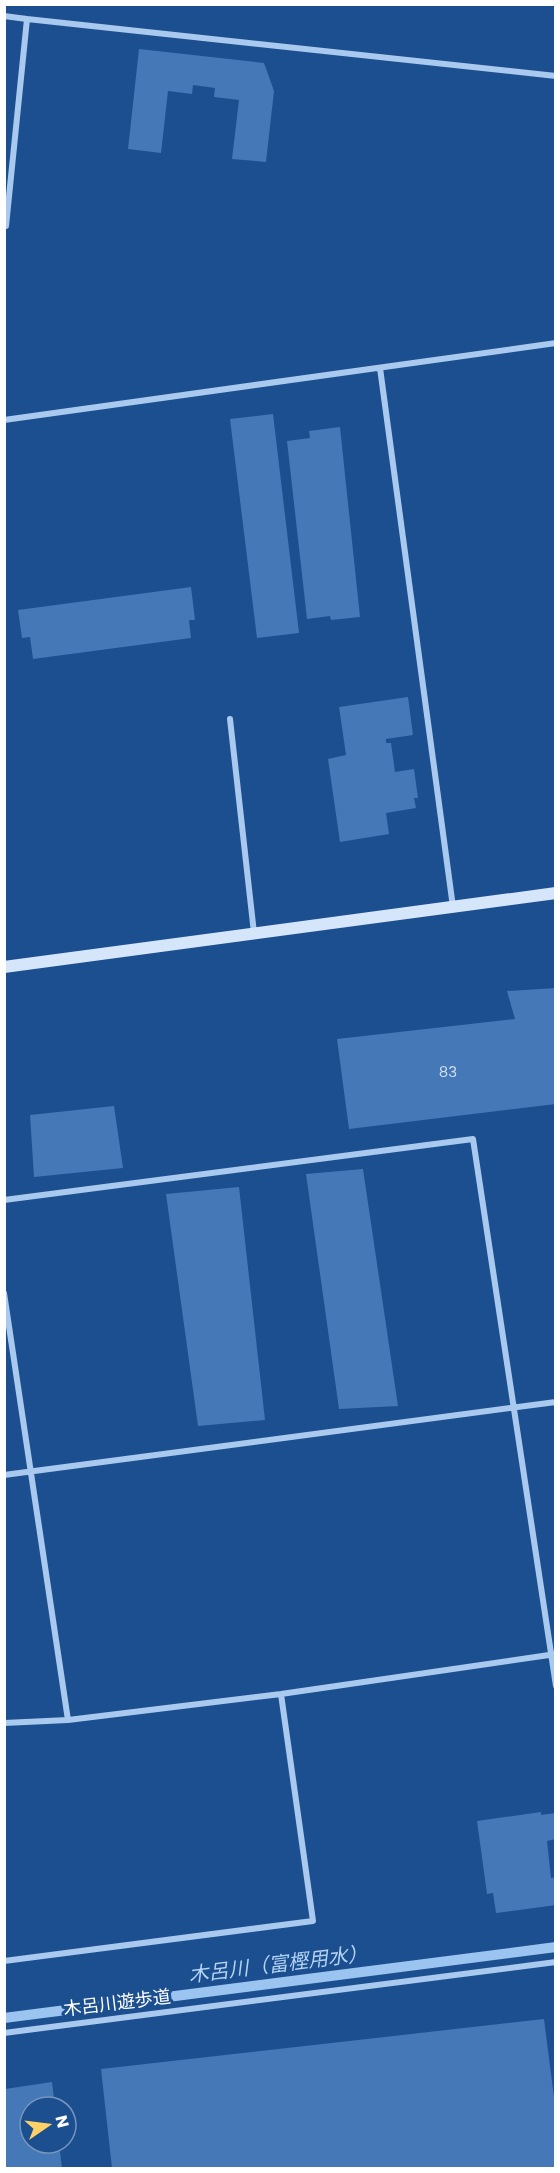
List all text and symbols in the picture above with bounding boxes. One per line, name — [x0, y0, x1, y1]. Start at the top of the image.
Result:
house number: 83 — [439, 1061, 457, 1082]
water label: 木呂川（富樫用水） — [187, 1939, 369, 1989]
street label: 木呂川遊歩道 — [62, 1984, 172, 2021]
north arrow — [18, 2095, 78, 2155]
text: N — [49, 2113, 75, 2130]

